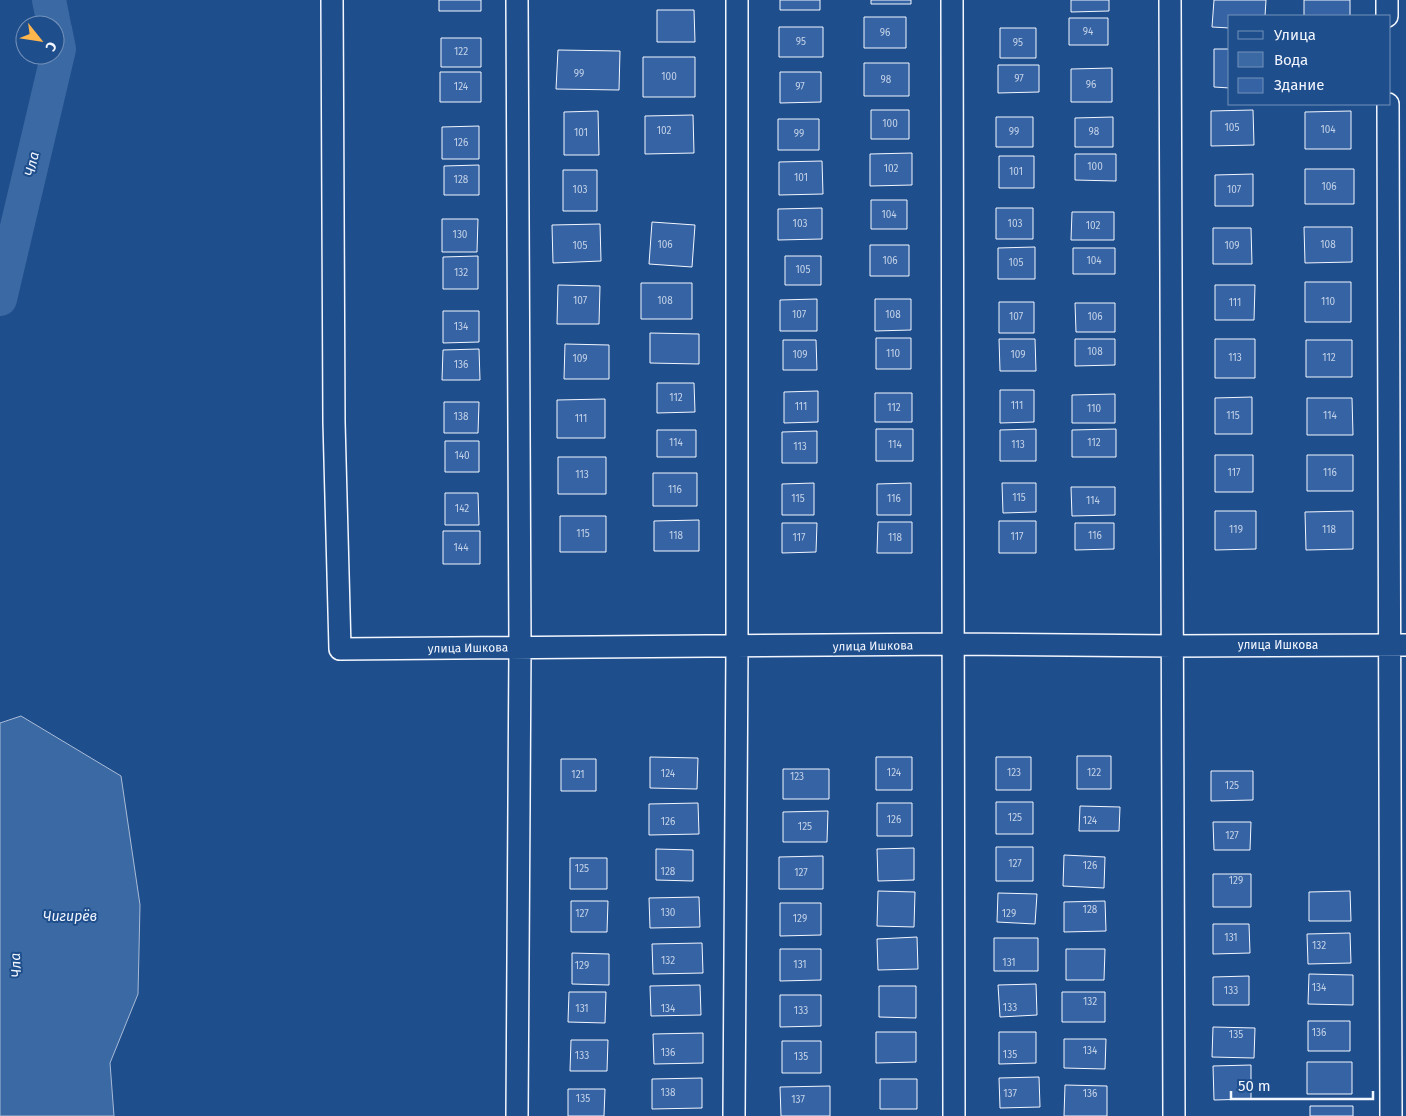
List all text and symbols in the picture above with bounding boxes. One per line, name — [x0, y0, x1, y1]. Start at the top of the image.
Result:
north arrow — [15, 15, 65, 65]
legend — [1228, 15, 1391, 105]
house number: 94 — [1083, 26, 1094, 38]
text: Улица — [1274, 26, 1316, 44]
house number: 96 — [880, 27, 890, 39]
house number: 95 — [796, 36, 806, 48]
house number: 95 — [1013, 37, 1023, 49]
text: С — [41, 39, 60, 54]
house number: 122 — [454, 46, 468, 58]
text: Вода — [1274, 51, 1308, 69]
house number: 99 — [574, 68, 584, 80]
house number: 100 — [661, 71, 677, 83]
house number: 97 — [1014, 73, 1024, 85]
house number: 98 — [881, 74, 892, 86]
text: Здание — [1274, 76, 1324, 94]
house number: 96 — [1086, 79, 1096, 91]
house number: 124 — [454, 81, 469, 93]
house number: 97 — [795, 81, 805, 93]
house number: 100 — [882, 118, 898, 130]
house number: 105 — [1225, 122, 1239, 134]
house number: 104 — [1320, 124, 1336, 136]
house number: 102 — [657, 125, 671, 137]
house number: 99 — [1009, 126, 1019, 138]
house number: 98 — [1089, 126, 1100, 138]
house number: 101 — [574, 127, 588, 139]
house number: 99 — [794, 128, 804, 140]
house number: 126 — [454, 137, 468, 149]
water label: Чла — [21, 150, 43, 178]
house number: 100 — [1087, 161, 1103, 173]
house number: 102 — [884, 163, 898, 175]
house number: 101 — [1009, 166, 1023, 178]
house number: 101 — [794, 172, 808, 184]
house number: 128 — [454, 174, 469, 186]
house number: 106 — [1321, 181, 1337, 193]
house number: 103 — [573, 184, 587, 196]
house number: 107 — [1227, 184, 1242, 196]
house number: 104 — [881, 209, 897, 221]
house number: 103 — [793, 218, 807, 230]
house number: 103 — [1008, 218, 1022, 230]
house number: 102 — [1086, 220, 1100, 232]
house number: 130 — [453, 229, 468, 241]
house number: 106 — [657, 239, 673, 251]
house number: 108 — [1320, 239, 1336, 251]
house number: 105 — [573, 240, 587, 252]
house number: 109 — [1224, 240, 1240, 252]
house number: 106 — [882, 255, 898, 267]
house number: 104 — [1086, 255, 1102, 267]
house number: 105 — [1009, 257, 1023, 269]
house number: 105 — [796, 264, 810, 276]
house number: 132 — [454, 267, 468, 279]
house number: 107 — [573, 295, 588, 307]
house number: 108 — [657, 295, 673, 307]
house number: 110 — [1321, 296, 1335, 308]
house number: 111 — [1229, 297, 1241, 309]
house number: 107 — [792, 309, 807, 321]
house number: 108 — [885, 309, 901, 321]
house number: 107 — [1009, 311, 1024, 323]
house number: 106 — [1087, 311, 1103, 323]
house number: 134 — [454, 321, 469, 333]
house number: 108 — [1087, 346, 1103, 358]
house number: 110 — [886, 348, 900, 360]
house number: 109 — [792, 349, 808, 361]
house number: 109 — [1010, 349, 1026, 361]
house number: 113 — [1228, 352, 1242, 364]
house number: 112 — [1322, 352, 1336, 364]
house number: 109 — [572, 353, 588, 365]
house number: 136 — [454, 359, 468, 371]
house number: 112 — [669, 392, 683, 404]
house number: 111 — [1011, 400, 1023, 412]
house number: 111 — [795, 401, 807, 413]
house number: 112 — [887, 402, 901, 414]
house number: 110 — [1087, 403, 1101, 415]
house number: 115 — [1226, 410, 1240, 422]
house number: 114 — [1323, 410, 1338, 422]
house number: 138 — [454, 411, 469, 423]
house number: 111 — [575, 413, 587, 425]
house number: 114 — [669, 437, 684, 449]
house number: 112 — [1087, 437, 1101, 449]
house number: 114 — [888, 439, 903, 451]
house number: 113 — [1011, 439, 1025, 451]
house number: 113 — [793, 441, 807, 453]
house number: 140 — [454, 450, 470, 462]
house number: 117 — [1228, 467, 1241, 479]
house number: 116 — [1323, 467, 1337, 479]
house number: 113 — [575, 469, 589, 481]
house number: 116 — [668, 484, 682, 496]
house number: 115 — [1012, 492, 1026, 504]
house number: 115 — [791, 493, 805, 505]
house number: 116 — [887, 493, 901, 505]
house number: 114 — [1086, 495, 1101, 507]
house number: 142 — [455, 503, 469, 515]
house number: 119 — [1229, 524, 1243, 536]
house number: 118 — [1322, 524, 1337, 536]
house number: 115 — [576, 528, 590, 540]
house number: 118 — [669, 530, 684, 542]
house number: 116 — [1088, 530, 1102, 542]
house number: 117 — [1011, 531, 1024, 543]
house number: 117 — [793, 532, 806, 544]
house number: 118 — [888, 532, 903, 544]
house number: 144 — [454, 542, 469, 554]
street label: улица Ишкова — [833, 638, 913, 654]
street label: улица Ишкова — [1238, 638, 1318, 652]
street label: улица Ишкова — [428, 640, 508, 656]
house number: 124 — [887, 767, 902, 779]
house number: 123 — [1007, 767, 1021, 779]
house number: 122 — [1087, 767, 1101, 779]
house number: 124 — [661, 768, 676, 780]
house number: 121 — [571, 769, 585, 781]
house number: 123 — [790, 771, 804, 783]
house number: 125 — [1225, 780, 1239, 792]
house number: 125 — [1008, 812, 1022, 824]
house number: 126 — [887, 814, 901, 826]
house number: 124 — [1083, 815, 1098, 827]
house number: 126 — [661, 816, 675, 828]
house number: 125 — [798, 821, 812, 833]
house number: 127 — [1225, 830, 1239, 842]
house number: 127 — [1008, 858, 1022, 870]
house number: 126 — [1083, 860, 1097, 872]
house number: 125 — [575, 863, 589, 875]
house number: 128 — [661, 866, 676, 878]
house number: 127 — [794, 867, 808, 879]
house number: 129 — [1229, 875, 1243, 887]
house number: 128 — [1083, 904, 1098, 916]
house number: 130 — [661, 907, 676, 919]
water label: Чигирёв — [43, 908, 97, 925]
house number: 127 — [575, 908, 589, 920]
house number: 129 — [1002, 908, 1016, 920]
house number: 129 — [793, 913, 807, 925]
house number: 131 — [1224, 932, 1238, 944]
house number: 132 — [1312, 940, 1326, 952]
water label: Чла — [7, 952, 25, 978]
house number: 132 — [661, 955, 675, 967]
house number: 131 — [1002, 957, 1016, 969]
house number: 131 — [793, 959, 807, 971]
house number: 129 — [575, 960, 589, 972]
house number: 134 — [1312, 982, 1327, 994]
house number: 133 — [1224, 985, 1238, 997]
house number: 132 — [1083, 996, 1097, 1008]
house number: 133 — [1003, 1002, 1017, 1014]
house number: 131 — [575, 1003, 589, 1015]
house number: 134 — [661, 1003, 676, 1015]
house number: 133 — [794, 1005, 808, 1017]
house number: 136 — [1312, 1027, 1326, 1039]
house number: 135 — [1229, 1029, 1243, 1041]
house number: 134 — [1083, 1045, 1098, 1057]
house number: 136 — [661, 1047, 675, 1059]
house number: 135 — [1003, 1049, 1017, 1061]
house number: 133 — [575, 1050, 589, 1062]
house number: 135 — [794, 1051, 808, 1063]
scale bar — [1231, 1068, 1374, 1100]
text: 50 m — [1238, 1077, 1271, 1095]
house number: 138 — [661, 1087, 676, 1099]
house number: 137 — [1003, 1088, 1017, 1100]
house number: 136 — [1083, 1088, 1097, 1100]
house number: 135 — [576, 1093, 590, 1105]
house number: 137 — [791, 1094, 805, 1106]

